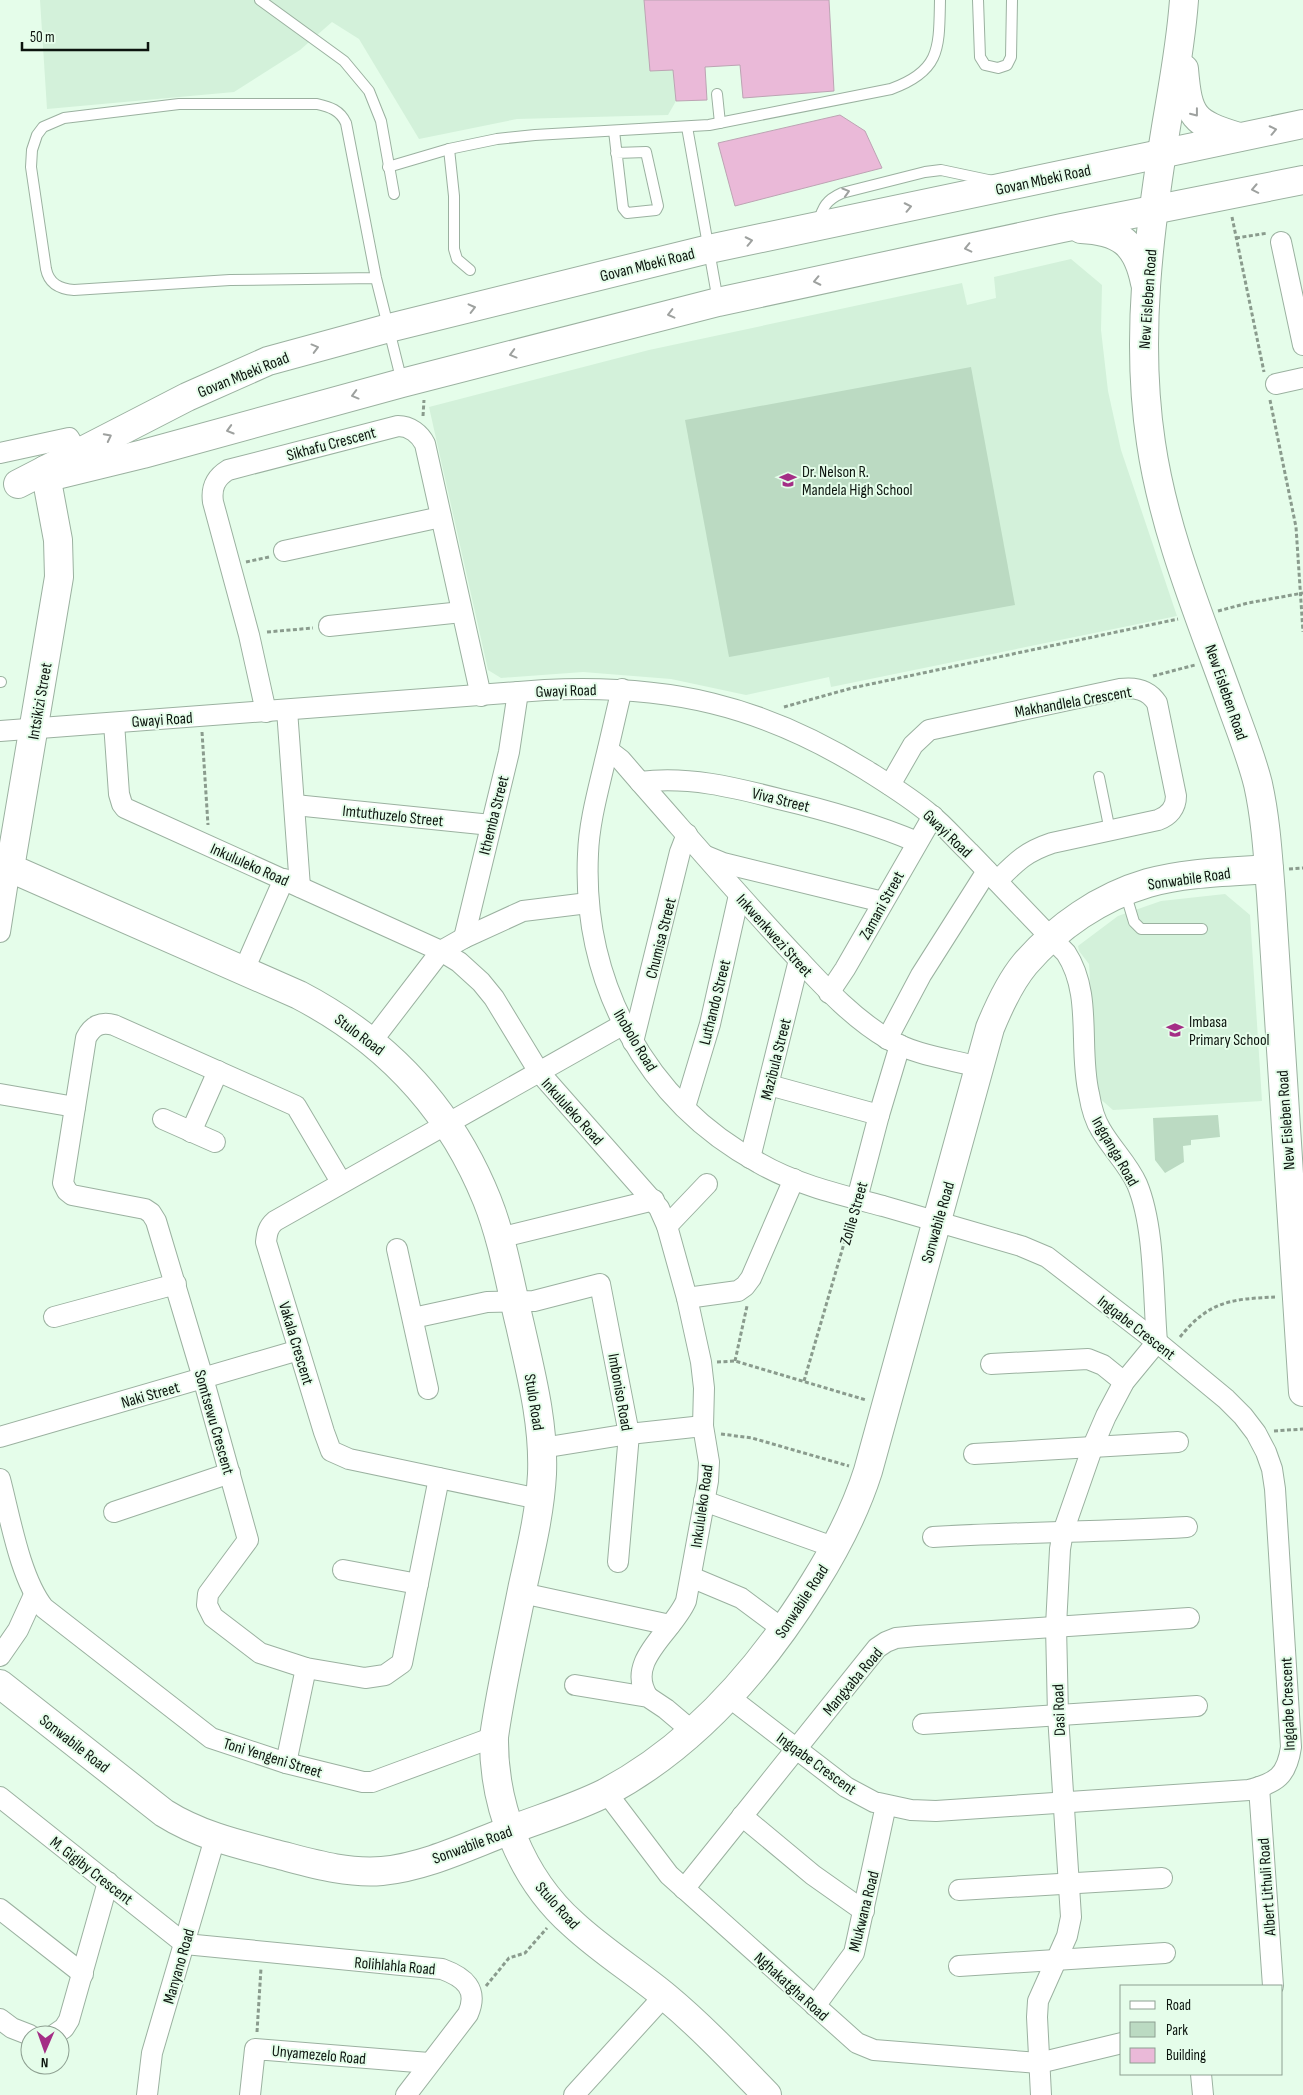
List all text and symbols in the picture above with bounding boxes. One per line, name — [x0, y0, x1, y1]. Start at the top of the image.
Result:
scale bar — [22, 20, 149, 52]
text: 50 m — [30, 28, 55, 47]
one-way arrow — [1189, 108, 1198, 117]
one-way arrow — [1269, 125, 1278, 136]
street label: Govan Mbeki Road — [994, 161, 1093, 200]
one-way arrow — [1251, 183, 1260, 194]
one-way arrow — [841, 188, 850, 198]
one-way arrow — [904, 203, 913, 213]
one-way arrow — [745, 236, 754, 247]
one-way arrow — [964, 242, 973, 253]
street label: Govan Mbeki Road — [598, 245, 697, 286]
street label: New Eisleben Road — [1136, 249, 1161, 350]
one-way arrow — [813, 275, 821, 286]
one-way arrow — [468, 303, 476, 313]
one-way arrow — [666, 308, 675, 319]
one-way arrow — [310, 343, 319, 354]
street label: Govan Mbeki Road — [195, 348, 292, 402]
one-way arrow — [509, 348, 518, 359]
one-way arrow — [352, 390, 360, 400]
street label: Sikhafu Crescent — [285, 423, 378, 465]
one-way arrow — [226, 424, 235, 435]
one-way arrow — [103, 433, 112, 443]
place label: Dr. Nelson R. Mandela High School — [802, 463, 913, 500]
school or university icon: Dr. Nelson R. Mandela High School — [778, 470, 798, 490]
street label: New Eisleben Road — [1200, 642, 1251, 743]
street label: Intsikizi Street — [24, 661, 57, 741]
street label: Gwayi Road — [535, 681, 597, 702]
street label: Makhandlela Crescent — [1013, 683, 1133, 722]
street label: Gwayi Road — [131, 709, 193, 732]
street label: Ithemba Street — [475, 774, 513, 857]
street label: Viva Street — [750, 784, 811, 817]
street label: Imtuthuzelo Street — [341, 802, 444, 831]
street label: Gwayi Road — [918, 806, 975, 862]
street label: Inkululeko Road — [207, 840, 291, 891]
street label: Sonwabile Road — [1147, 864, 1232, 895]
street label: Zamani Street — [856, 868, 909, 943]
street label: Inkwenkwezi Street — [732, 891, 816, 981]
street label: Chumisa Street — [642, 896, 681, 981]
street label: Luthando Street — [696, 958, 735, 1047]
street label: Ihobolo Road — [609, 1006, 661, 1075]
street label: Stulo Road — [331, 1010, 388, 1060]
place label: Imbasa Primary School — [1189, 1013, 1270, 1050]
street label: Mazibula Street — [757, 1017, 796, 1102]
school or university icon: Imbasa Primary School — [1165, 1020, 1185, 1040]
street label: New Eisleben Road — [1274, 1069, 1299, 1170]
street label: Inkululeko Road — [537, 1075, 607, 1149]
street label: Ingqanga Road — [1087, 1113, 1142, 1190]
street label: Zolile Street — [836, 1179, 873, 1247]
street label: Sonwabile Road — [918, 1180, 959, 1265]
street label: Ingqabe Crescent — [1093, 1292, 1179, 1365]
street label: Vakala Crescent — [274, 1300, 317, 1387]
street label: Imboniso Road — [603, 1352, 636, 1432]
street label: Somtsewu Crescent — [190, 1368, 238, 1477]
street label: Stulo Road — [520, 1372, 547, 1432]
street label: Naki Street — [119, 1378, 182, 1413]
street label: Inkululeko Road — [687, 1463, 718, 1549]
street label: Sonwabile Road — [772, 1562, 833, 1642]
street label: Mangxaba Road — [819, 1644, 887, 1720]
street label: Ingqabe Crescent — [1277, 1657, 1300, 1751]
street label: Dasi Road — [1049, 1684, 1070, 1736]
street label: Sonwabile Road — [35, 1711, 113, 1777]
street label: Ingqabe Crescent — [773, 1729, 860, 1799]
street label: Toni Yengeni Street — [221, 1734, 324, 1783]
street label: Sonwabile Road — [430, 1822, 515, 1869]
street label: M. Gigiby Crescent — [46, 1833, 136, 1909]
street label: Albert Lithuli Road — [1255, 1837, 1280, 1937]
street label: Mlukwana Road — [845, 1869, 884, 1954]
street label: Stulo Road — [531, 1878, 583, 1934]
street label: Manyano Road — [160, 1927, 199, 2006]
street label: Nghakatgha Road — [750, 1949, 832, 2025]
street label: Rolihlahla Road — [354, 1953, 436, 1980]
legend — [1120, 1985, 1283, 2075]
text: Road — [1166, 1996, 1191, 2015]
text: Park — [1166, 2021, 1188, 2040]
north arrow — [20, 2025, 70, 2075]
street label: Unyamezelo Road — [271, 2042, 367, 2069]
text: Building — [1166, 2046, 1206, 2065]
text: N — [41, 2054, 49, 2071]

